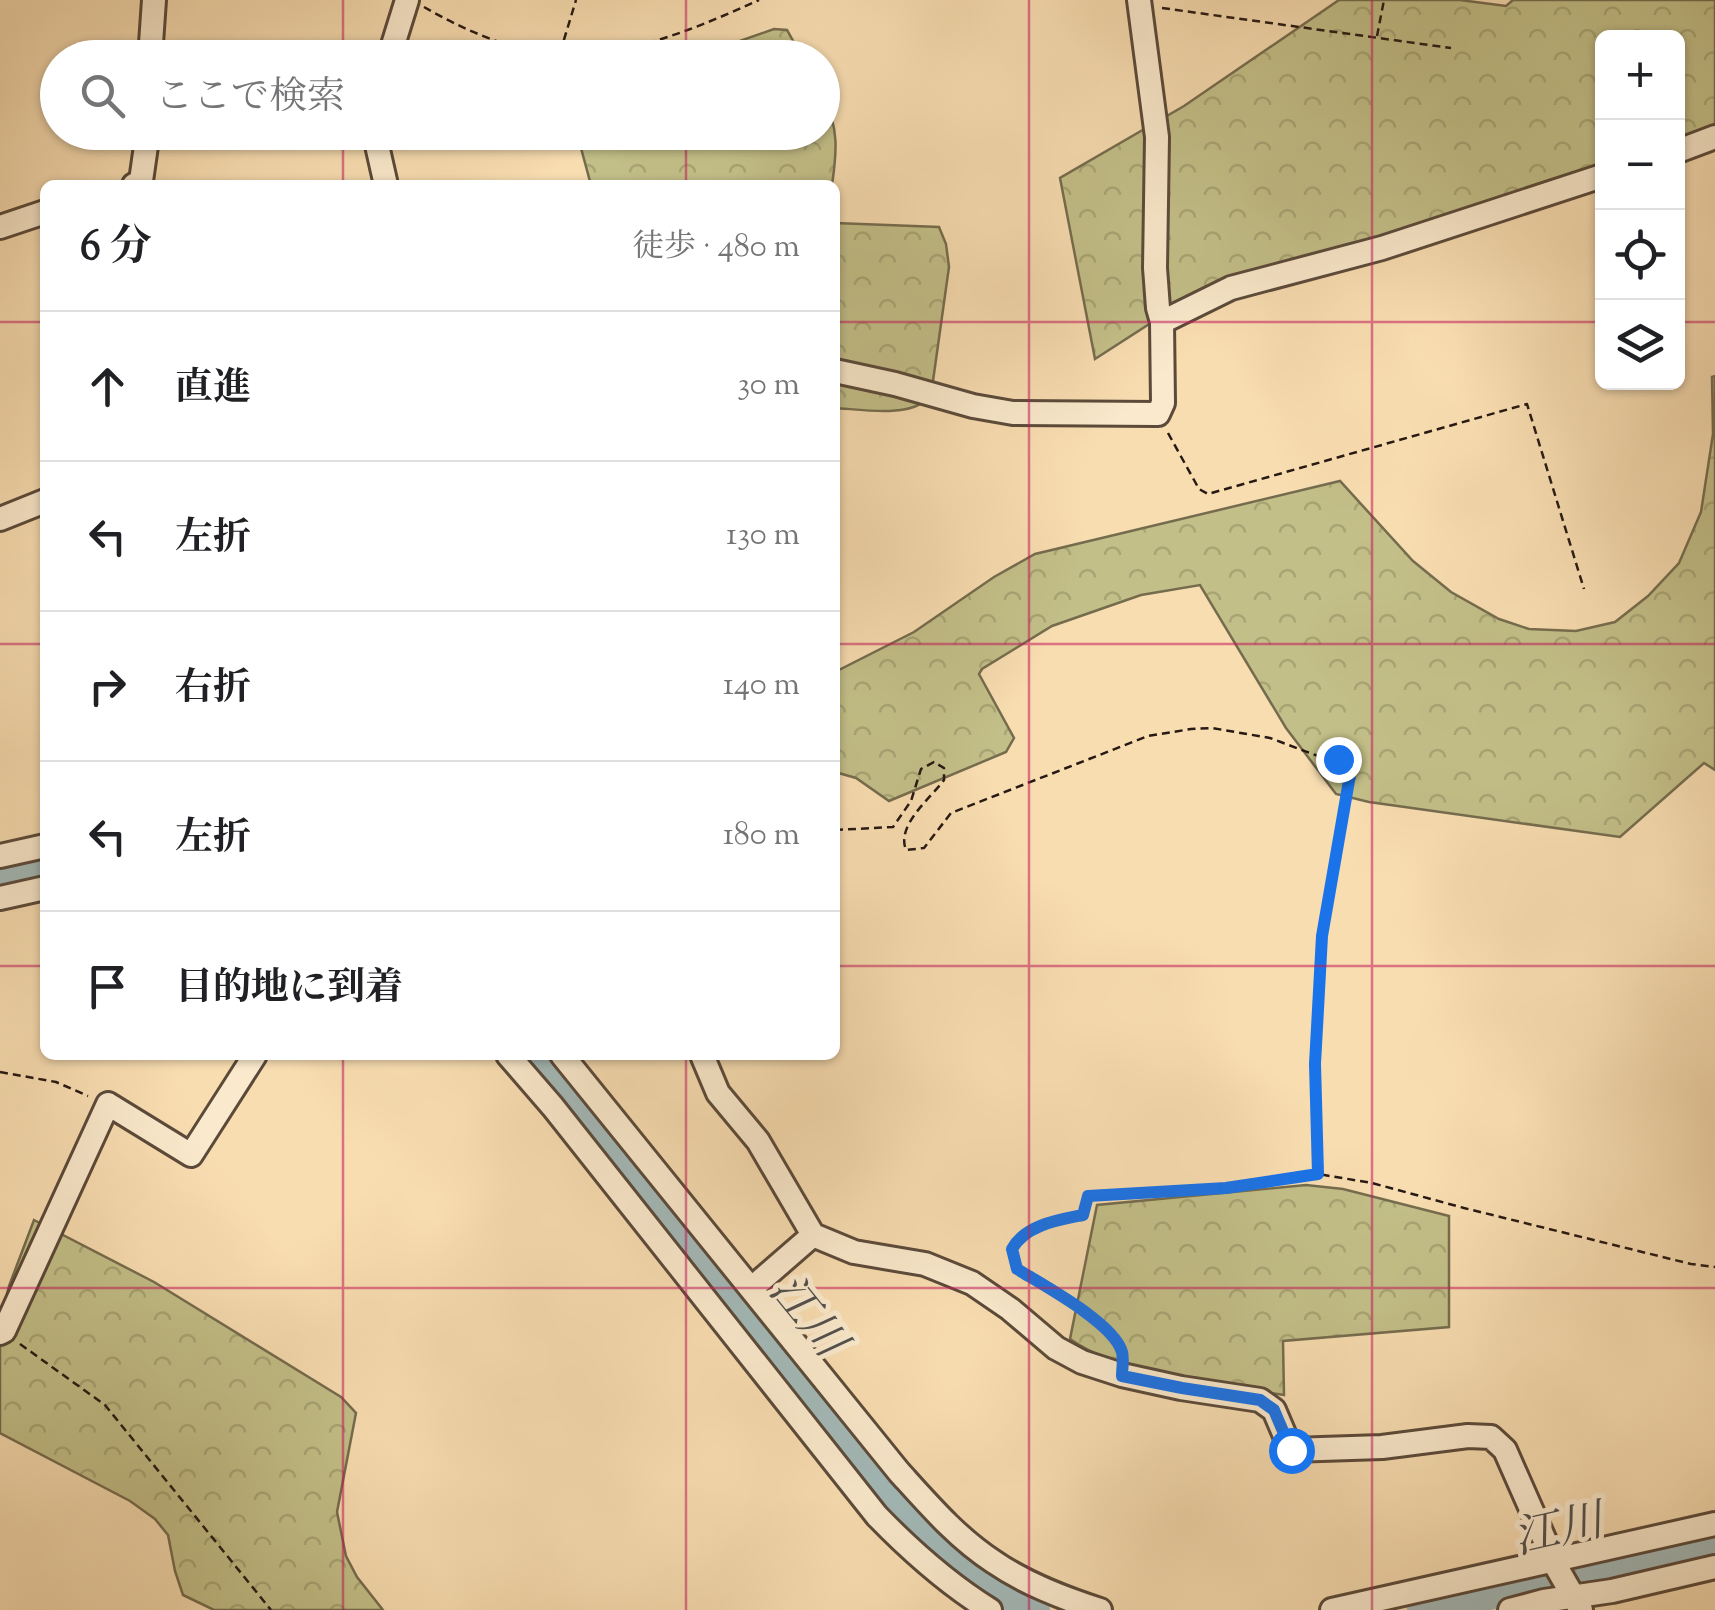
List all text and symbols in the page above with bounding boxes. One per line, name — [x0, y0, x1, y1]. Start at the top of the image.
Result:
map controls — [1595, 30, 1685, 390]
button: + — [1595, 30, 1685, 120]
search box — [40, 40, 840, 150]
icon: search — [75, 68, 130, 123]
text: ここで検索 — [155, 72, 345, 126]
button: − — [1595, 120, 1685, 210]
button: locate — [1595, 210, 1685, 300]
text: 6 分 — [80, 219, 152, 279]
text: 徒歩 · 480 m — [632, 225, 800, 271]
button: layers — [1595, 300, 1685, 390]
icon: ahead — [80, 359, 135, 414]
text: 直進 — [175, 363, 251, 417]
text: 30 m — [737, 363, 800, 409]
icon: left — [80, 509, 135, 564]
text: 左折 — [175, 513, 251, 567]
text: 130 m — [726, 513, 800, 559]
icon: right — [80, 659, 135, 714]
text: 右折 — [175, 663, 251, 717]
text: 140 m — [723, 663, 800, 709]
route end — [1316, 737, 1362, 783]
icon: left — [80, 809, 135, 864]
text: 左折 — [175, 813, 251, 867]
text: 180 m — [723, 813, 800, 859]
icon: arrive — [80, 959, 135, 1014]
text: 目的地に到着 — [175, 963, 403, 1017]
water label: 江川 — [751, 1263, 862, 1377]
route start — [1269, 1428, 1315, 1474]
water label: 江川 — [1508, 1490, 1615, 1575]

